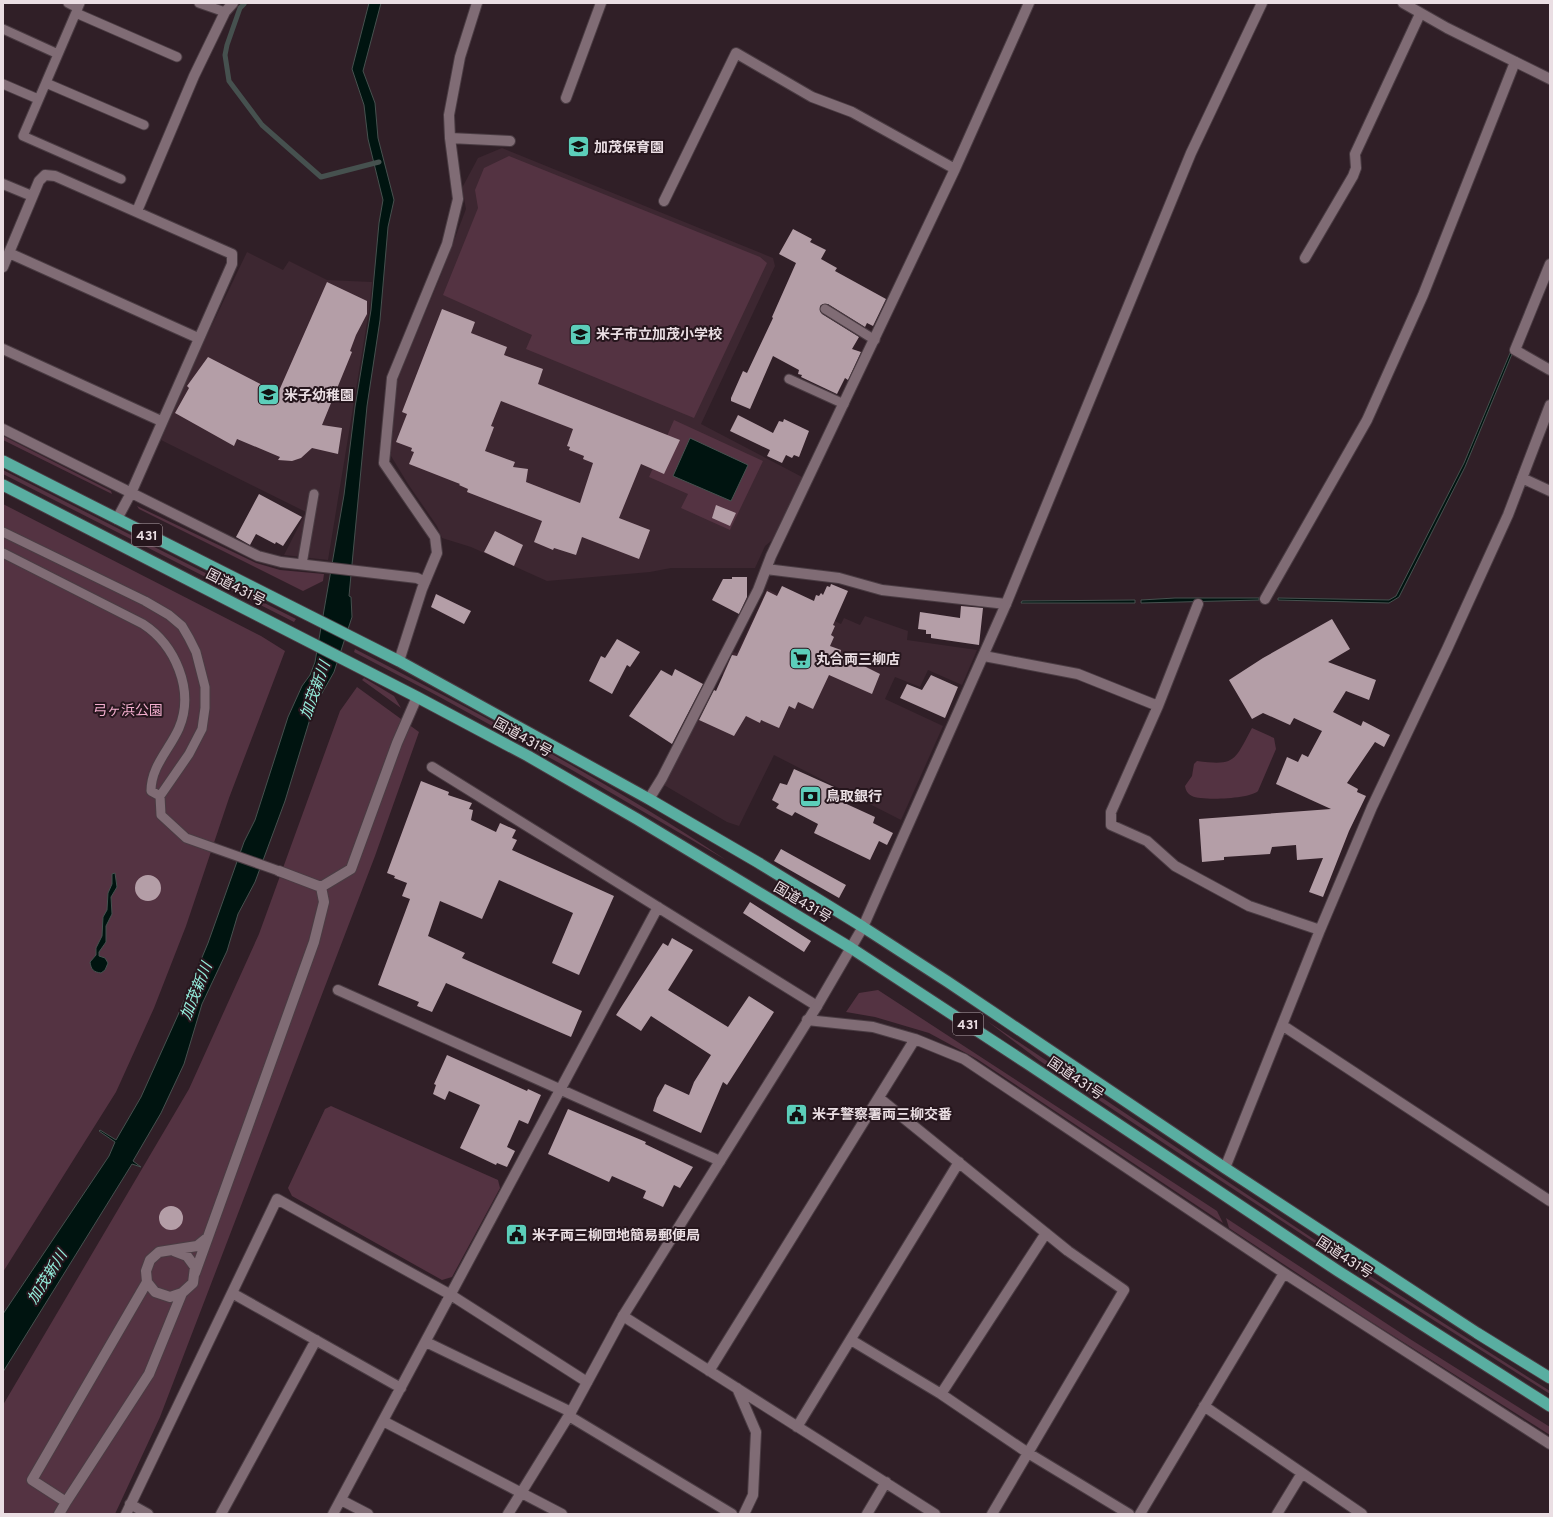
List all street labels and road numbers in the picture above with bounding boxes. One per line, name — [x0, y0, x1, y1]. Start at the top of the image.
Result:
road number: 431 — [132, 524, 162, 546]
street label: 国道431号 — [203, 566, 268, 611]
street label: 国道431号 — [490, 715, 555, 761]
street label: 国道431号 — [770, 879, 834, 927]
road number: 431 — [953, 1013, 983, 1035]
street label: 国道431号 — [1044, 1054, 1107, 1104]
street label: 国道431号 — [1313, 1234, 1376, 1283]

